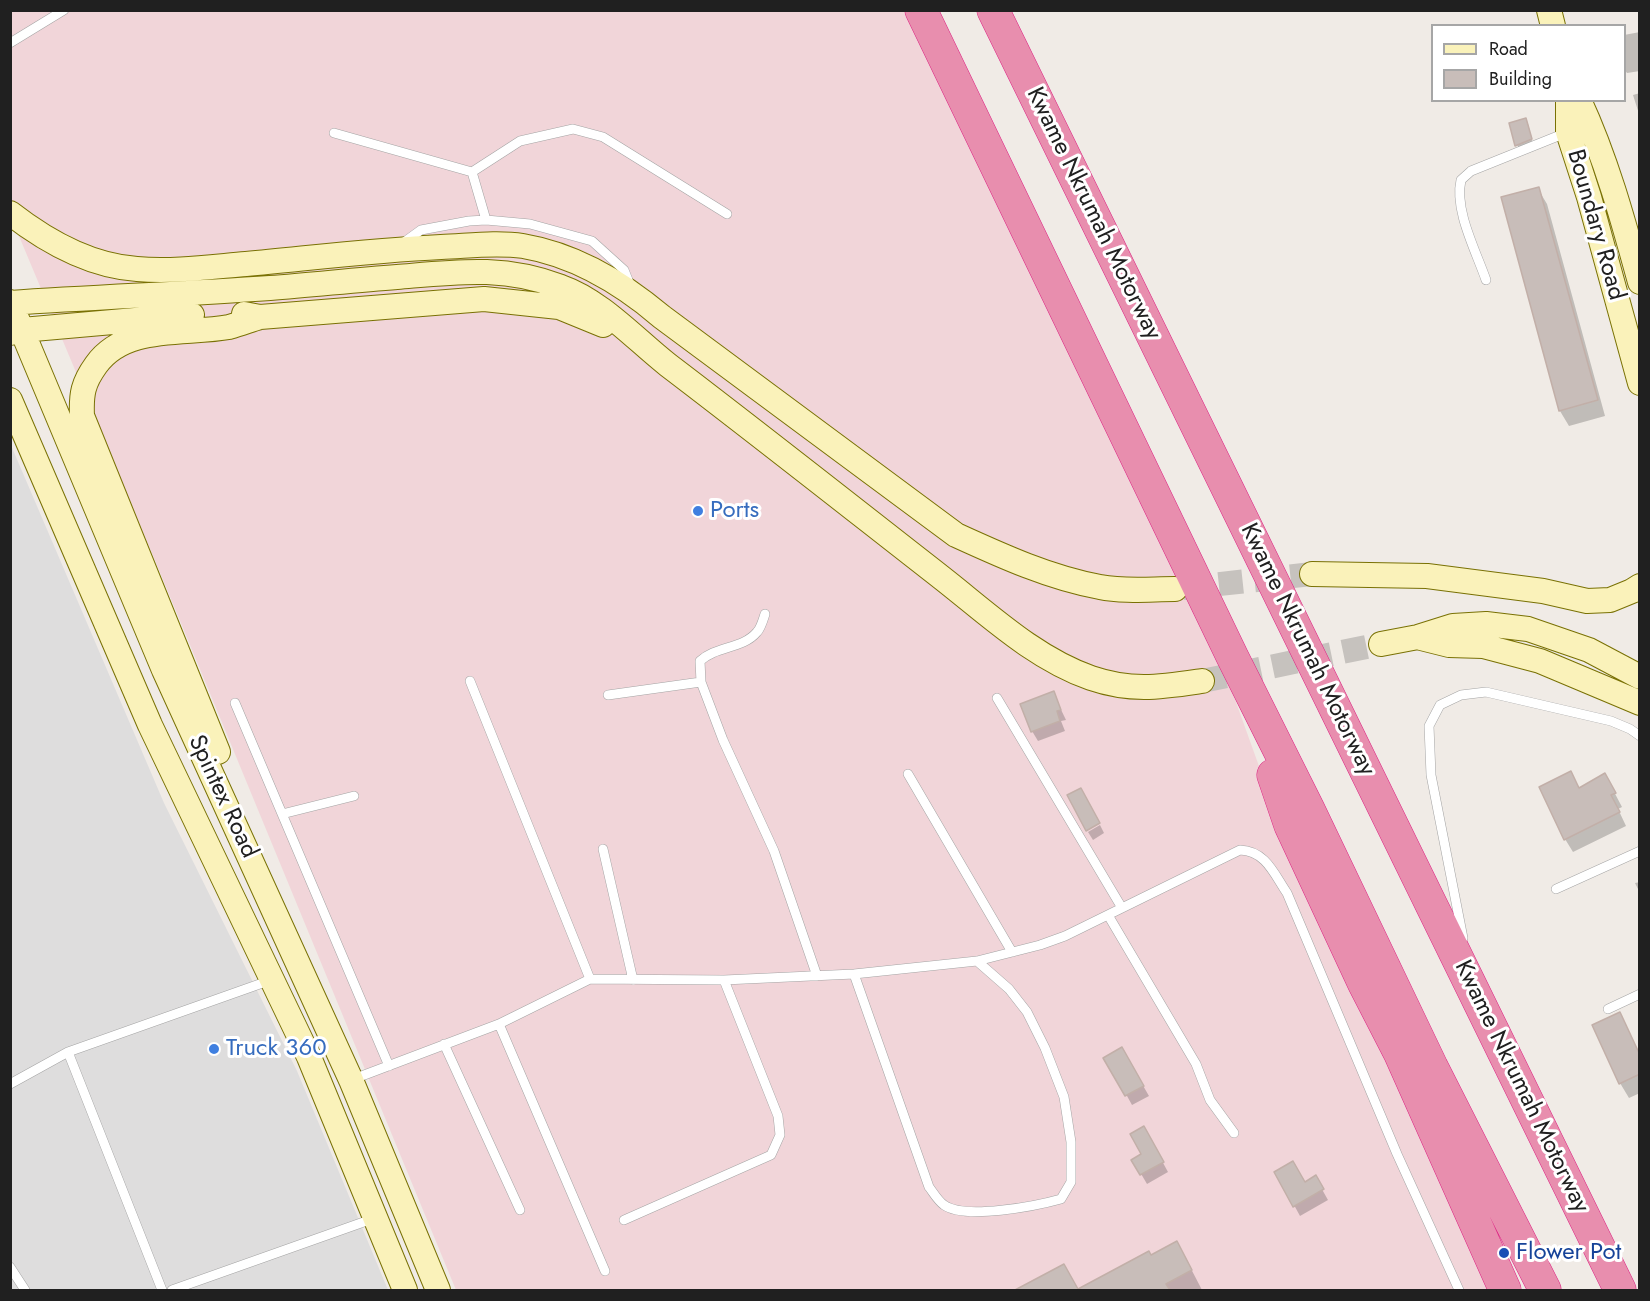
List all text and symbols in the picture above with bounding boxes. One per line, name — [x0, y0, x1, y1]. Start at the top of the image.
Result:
legend — [1431, 24, 1626, 102]
text: Road — [1489, 36, 1528, 62]
text: Building — [1489, 66, 1552, 92]
street label: Kwame Nkrumah Motorway — [1019, 83, 1167, 345]
street label: Boundary Road — [1560, 146, 1630, 304]
place label: Ports — [710, 497, 759, 525]
marker: Ports — [691, 504, 705, 518]
street label: Kwame Nkrumah Motorway — [1233, 519, 1381, 781]
street label: Spintex Road — [181, 731, 263, 863]
street label: Kwame Nkrumah Motorway — [1447, 956, 1595, 1218]
place label: Truck 360 — [226, 1035, 327, 1063]
marker: Truck 360 — [207, 1042, 221, 1056]
place label: Flower Pot — [1516, 1239, 1621, 1267]
marker: Flower Pot — [1497, 1246, 1511, 1260]

